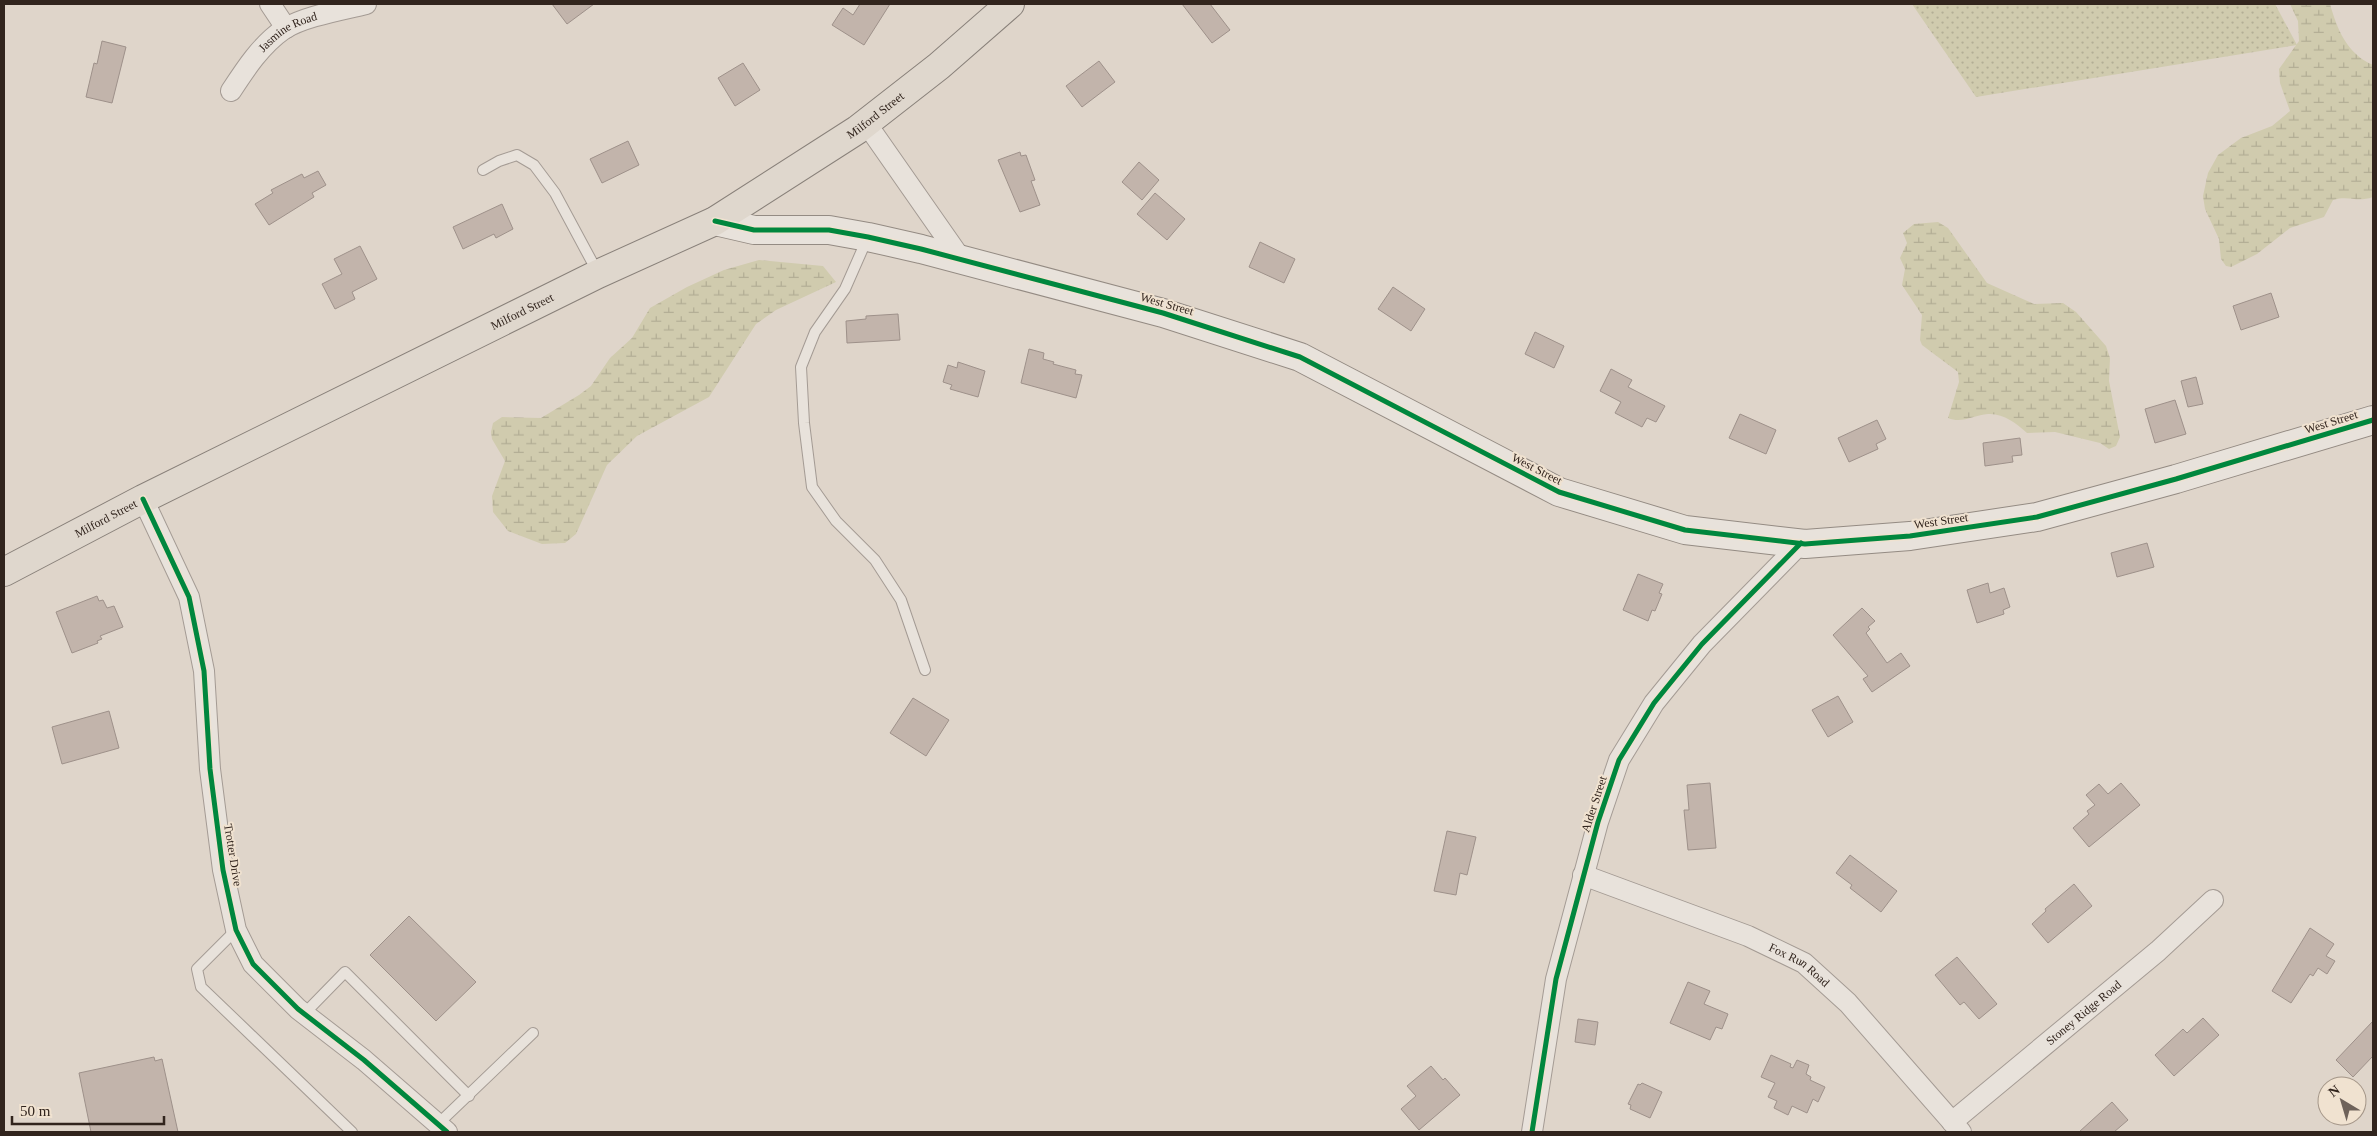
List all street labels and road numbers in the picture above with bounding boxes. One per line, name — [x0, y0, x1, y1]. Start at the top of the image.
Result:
street label: Jasmine Road — [255, 9, 319, 55]
street label: Milford Street — [844, 89, 907, 142]
street label: Milford Street — [488, 290, 557, 333]
street label: West Street — [1139, 290, 1196, 318]
street label: West Street — [2303, 407, 2360, 437]
street label: West Street — [1509, 450, 1565, 488]
street label: Milford Street — [72, 496, 140, 541]
street label: West Street — [1913, 510, 1970, 532]
street label: Alder Street — [1578, 773, 1610, 834]
street label: Trotter Drive — [221, 823, 245, 887]
street label: Fox Run Road — [1767, 940, 1832, 990]
street label: Stoney Ridge Road — [2043, 978, 2124, 1048]

